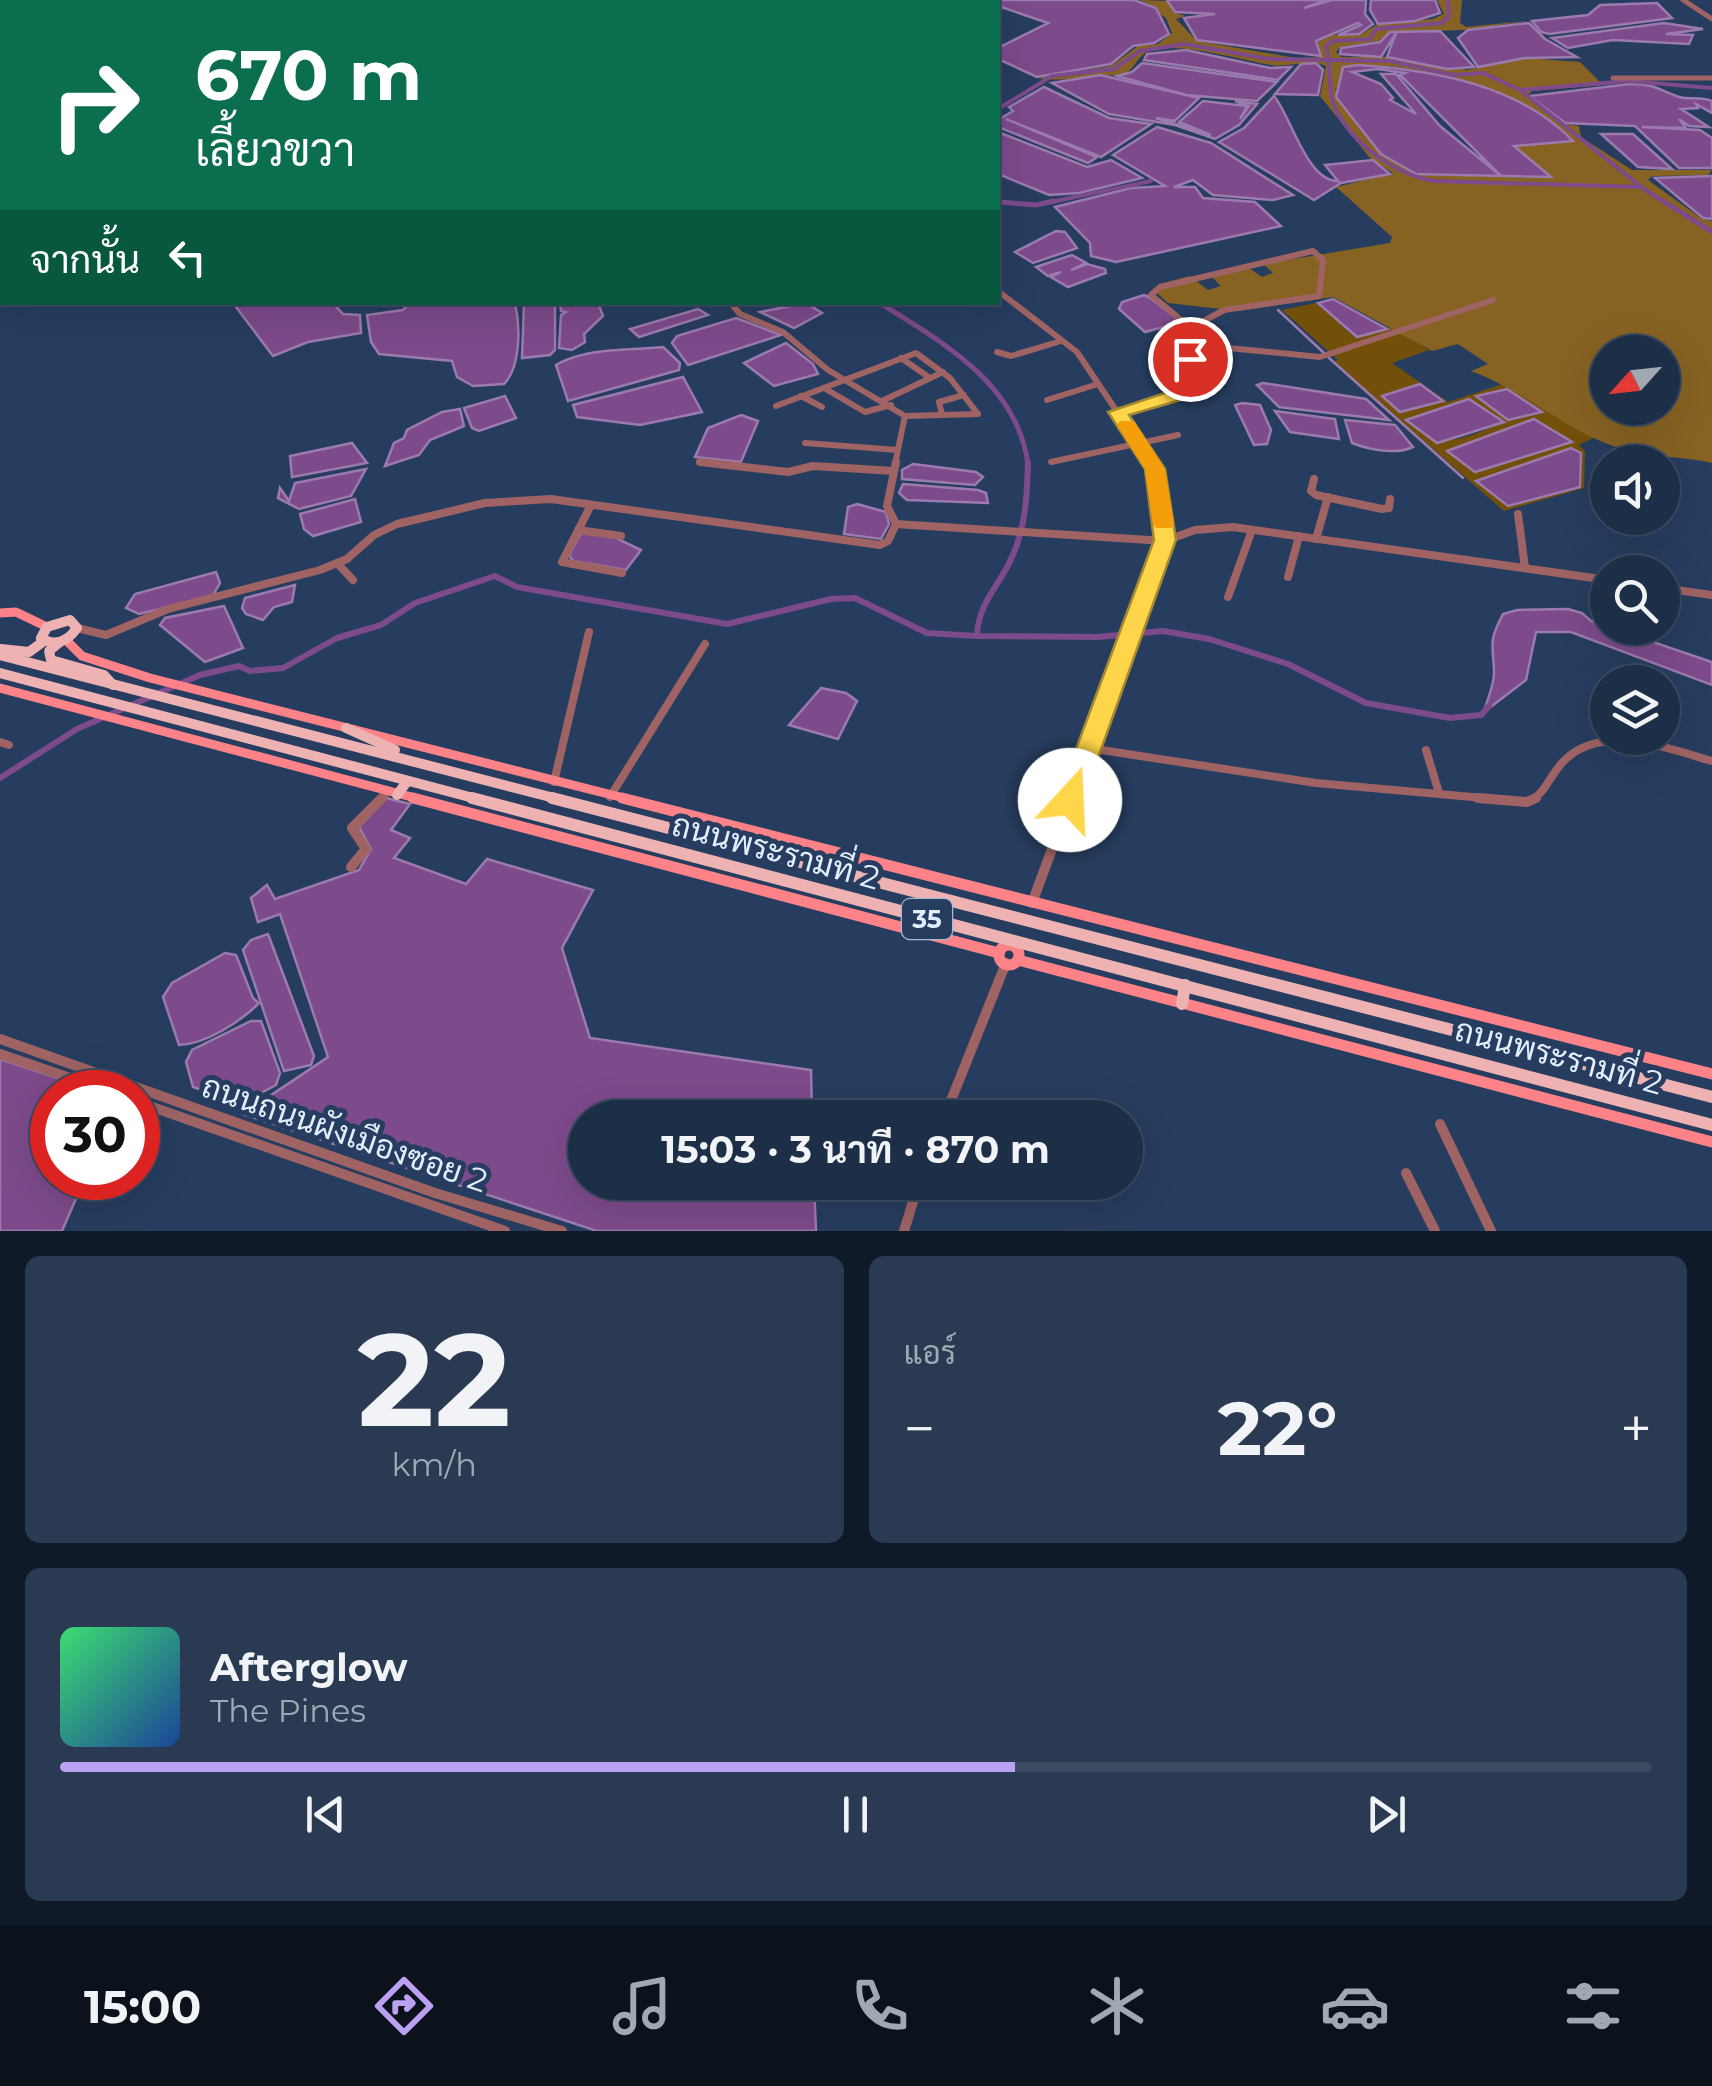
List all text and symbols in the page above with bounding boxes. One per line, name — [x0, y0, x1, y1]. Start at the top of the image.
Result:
text: 670 m — [195, 32, 422, 118]
icon: right — [30, 40, 160, 170]
text: เลี้ยวขวา — [195, 122, 355, 177]
icon: left — [160, 230, 215, 285]
text: จากนั้น — [30, 236, 140, 283]
pin — [1148, 317, 1233, 402]
icon: arrive — [1163, 332, 1218, 387]
north arrow — [1590, 335, 1680, 425]
map controls — [1590, 335, 1680, 755]
button: sound — [1590, 445, 1680, 535]
button: search — [1590, 555, 1680, 645]
button: layers — [1590, 665, 1680, 755]
position arrow — [1018, 748, 1122, 852]
street label: ถนนพระรามที่ 2 — [668, 797, 886, 897]
road number: 35 — [902, 899, 952, 939]
street label: ถนนพระรามที่ 2 — [1451, 1002, 1669, 1102]
street label: ถนนถนนผังเมืองซอย 2 — [197, 1066, 493, 1200]
speed limit sign: 30 — [30, 1070, 160, 1200]
text: 15:03 · 3 นาที · 870 m — [661, 1126, 1050, 1173]
text: 22 — [358, 1300, 511, 1459]
text: แอร์ — [904, 1333, 956, 1372]
text: 22° — [1218, 1382, 1338, 1474]
text: − — [904, 1395, 935, 1462]
text: + — [1620, 1395, 1652, 1462]
text: km/h — [392, 1445, 477, 1484]
text: Afterglow — [210, 1644, 408, 1691]
text: The Pines — [210, 1691, 366, 1730]
icon: previous — [298, 1787, 353, 1842]
icon: pause — [828, 1787, 883, 1842]
icon: next — [1359, 1787, 1414, 1842]
icon: directions — [369, 1971, 439, 2041]
icon: music — [607, 1971, 677, 2041]
icon: phone — [845, 1971, 915, 2041]
icon: climate — [1082, 1971, 1152, 2041]
icon: car — [1320, 1971, 1390, 2041]
icon: filters — [1558, 1971, 1628, 2041]
text: 15:00 — [84, 1979, 201, 2034]

